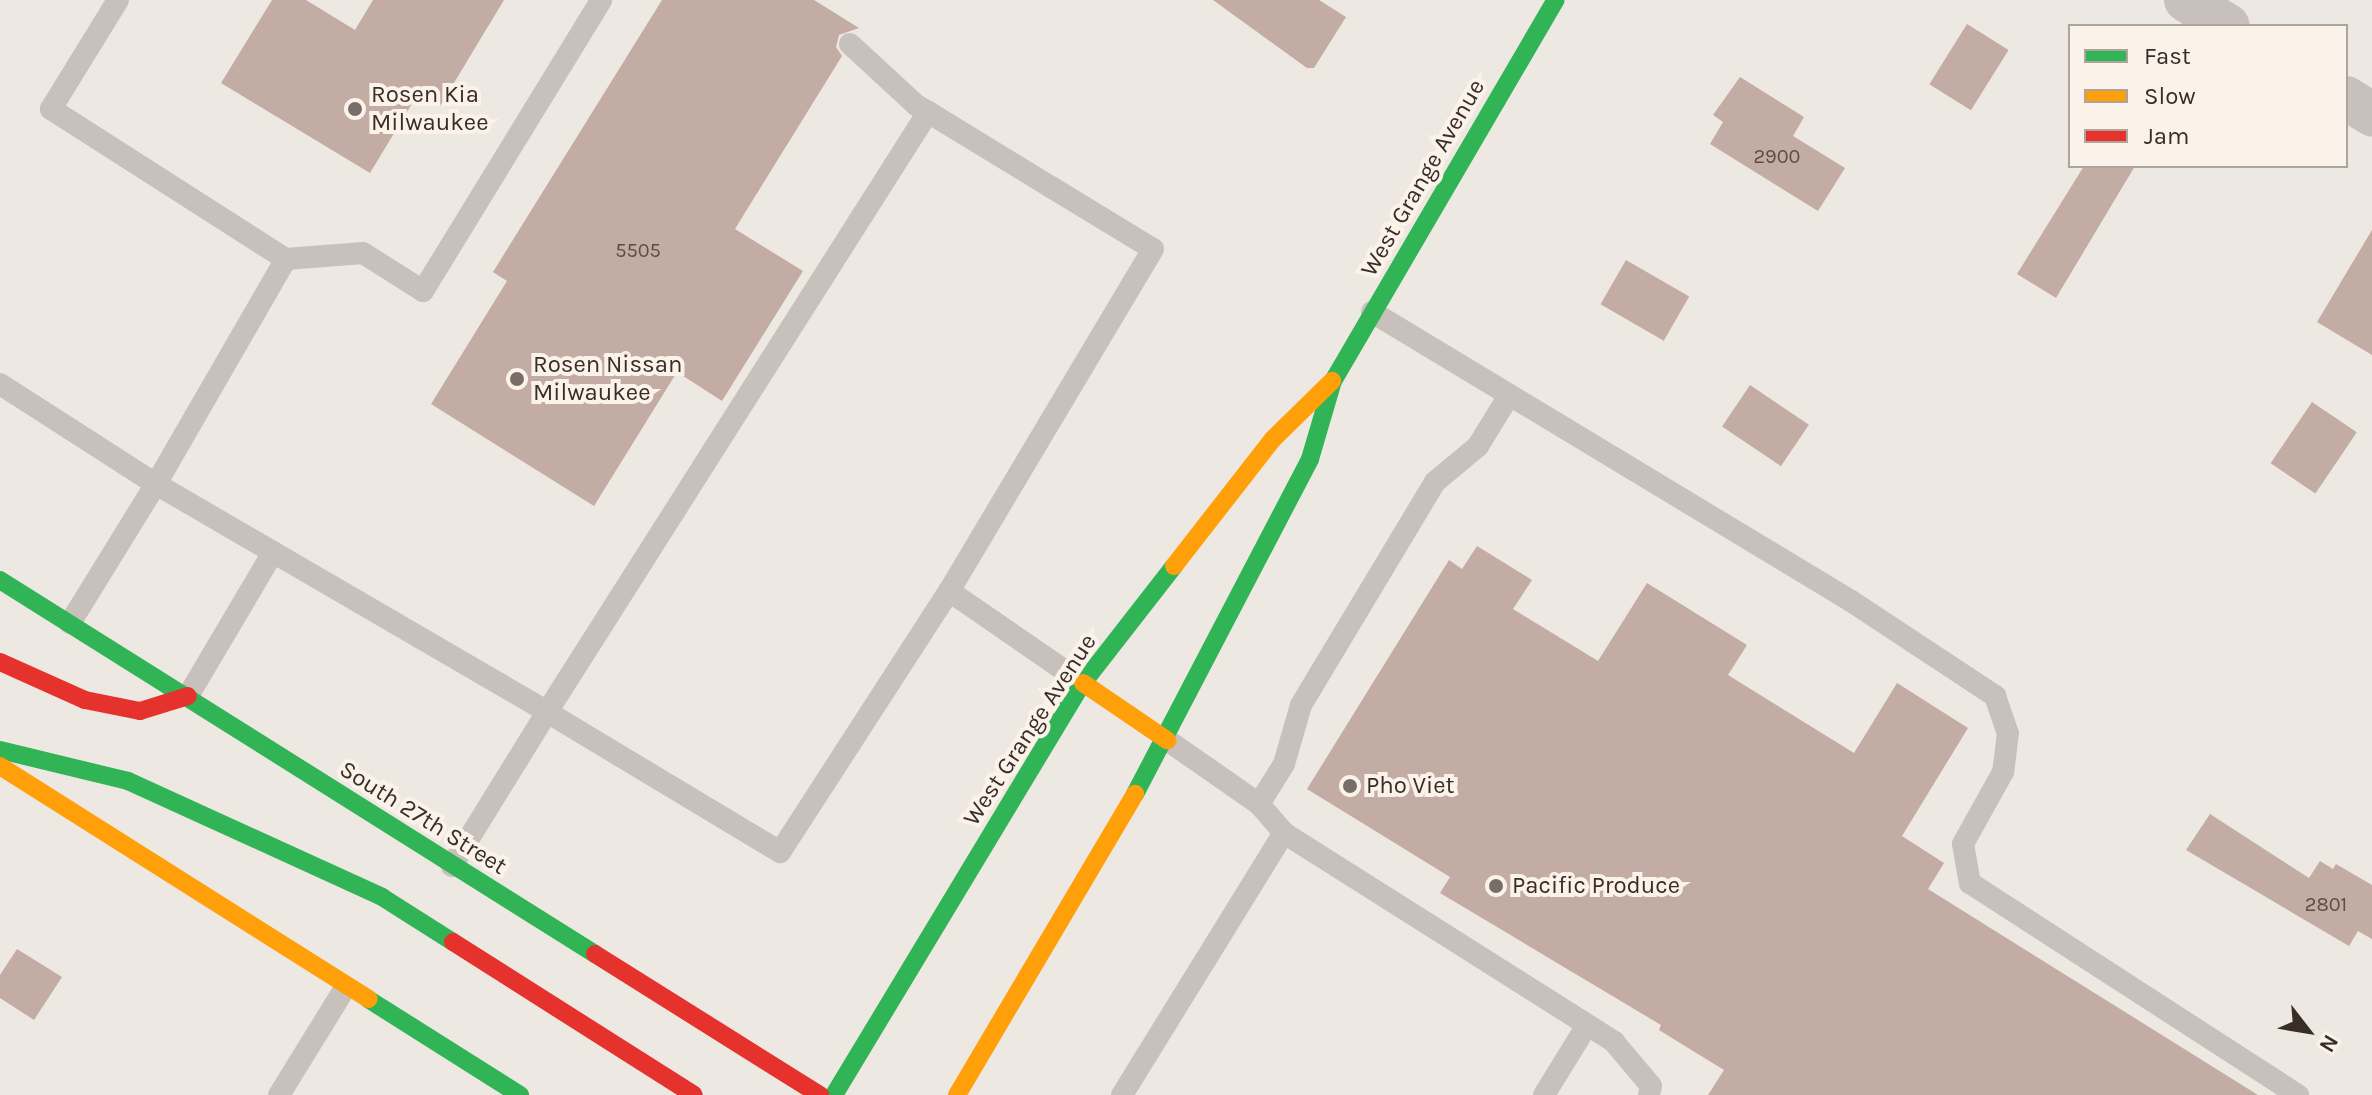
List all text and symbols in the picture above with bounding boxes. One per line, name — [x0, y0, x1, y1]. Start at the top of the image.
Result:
legend — [2068, 24, 2348, 168]
text: Fast — [2144, 42, 2191, 70]
street label: West Grange Avenue — [1355, 74, 1491, 282]
place label: Rosen Kia Milwaukee — [371, 81, 489, 137]
text: Slow — [2144, 82, 2196, 110]
marker: Rosen Kia Milwaukee — [346, 100, 364, 118]
text: Jam — [2144, 122, 2189, 150]
house number: 2900 — [1754, 144, 1800, 168]
house number: 5505 — [615, 238, 661, 262]
place label: Rosen Nissan Milwaukee — [533, 351, 682, 407]
marker: Rosen Nissan Milwaukee — [508, 370, 526, 388]
street label: West Grange Avenue — [957, 629, 1103, 831]
street label: South 27th Street — [334, 755, 512, 881]
place label: Pho Viet — [1366, 772, 1455, 800]
marker: Pho Viet — [1341, 777, 1359, 795]
place label: Pacific Produce — [1512, 872, 1680, 900]
marker: Pacific Produce — [1487, 877, 1505, 895]
house number: 2801 — [2305, 892, 2347, 916]
north arrow — [2268, 991, 2348, 1071]
text: N — [2313, 1030, 2344, 1057]

